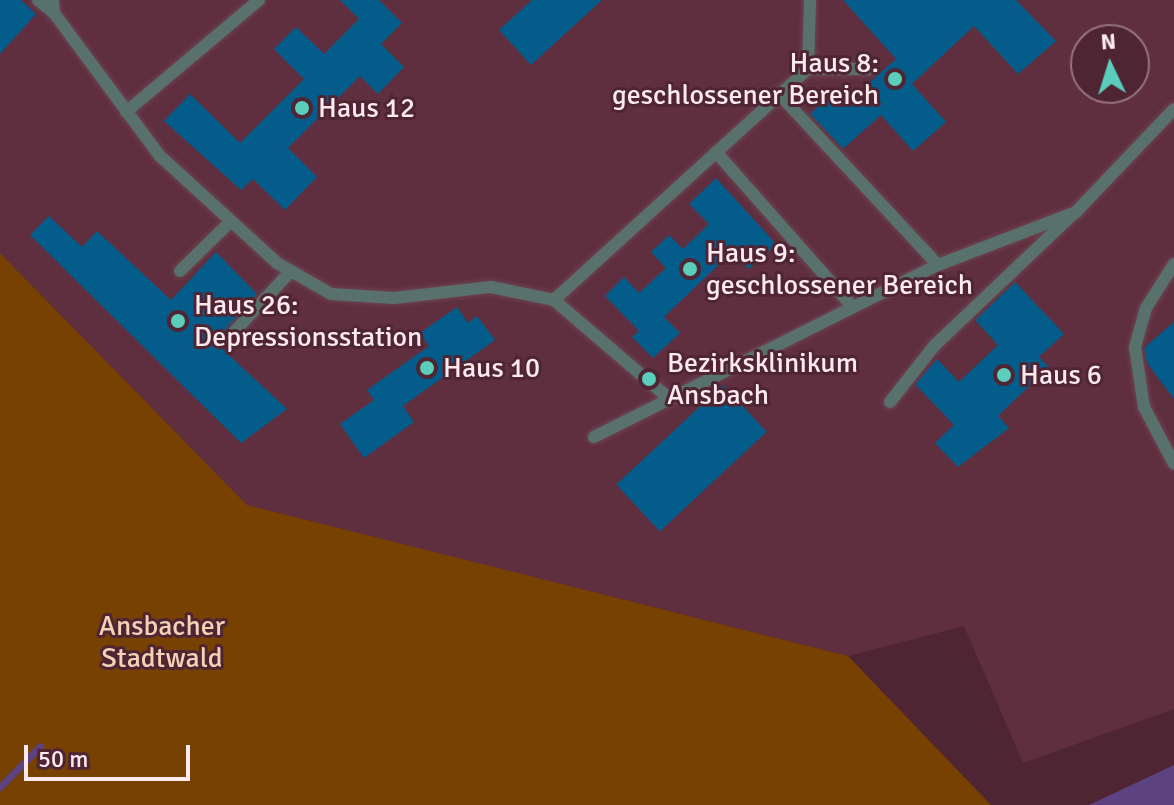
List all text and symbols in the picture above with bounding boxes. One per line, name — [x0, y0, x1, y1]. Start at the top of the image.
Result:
north arrow — [1070, 24, 1150, 104]
text: N — [1100, 28, 1117, 56]
place label: Haus 8: geschlossener Bereich — [612, 46, 879, 112]
marker: Haus 8: geschlossener Bereich — [886, 70, 904, 88]
place label: Haus 12 — [318, 91, 415, 125]
marker: Haus 12 — [293, 99, 311, 117]
place label: Haus 9: geschlossener Bereich — [706, 236, 973, 302]
marker: Haus 9: geschlossener Bereich — [681, 260, 699, 278]
place label: Haus 26: Depressionsstation — [194, 288, 422, 354]
marker: Haus 26: Depressionsstation — [169, 312, 187, 330]
place label: Bezirksklinikum Ansbach — [667, 346, 858, 412]
place label: Haus 10 — [443, 351, 540, 385]
place label: Haus 6 — [1020, 358, 1102, 392]
marker: Haus 10 — [418, 359, 436, 377]
marker: Haus 6 — [995, 366, 1013, 384]
marker: Bezirksklinikum Ansbach — [638, 368, 660, 390]
park label: Ansbacher Stadtwald — [99, 609, 225, 675]
scale bar — [28, 729, 194, 779]
text: 50 m — [38, 744, 88, 774]

